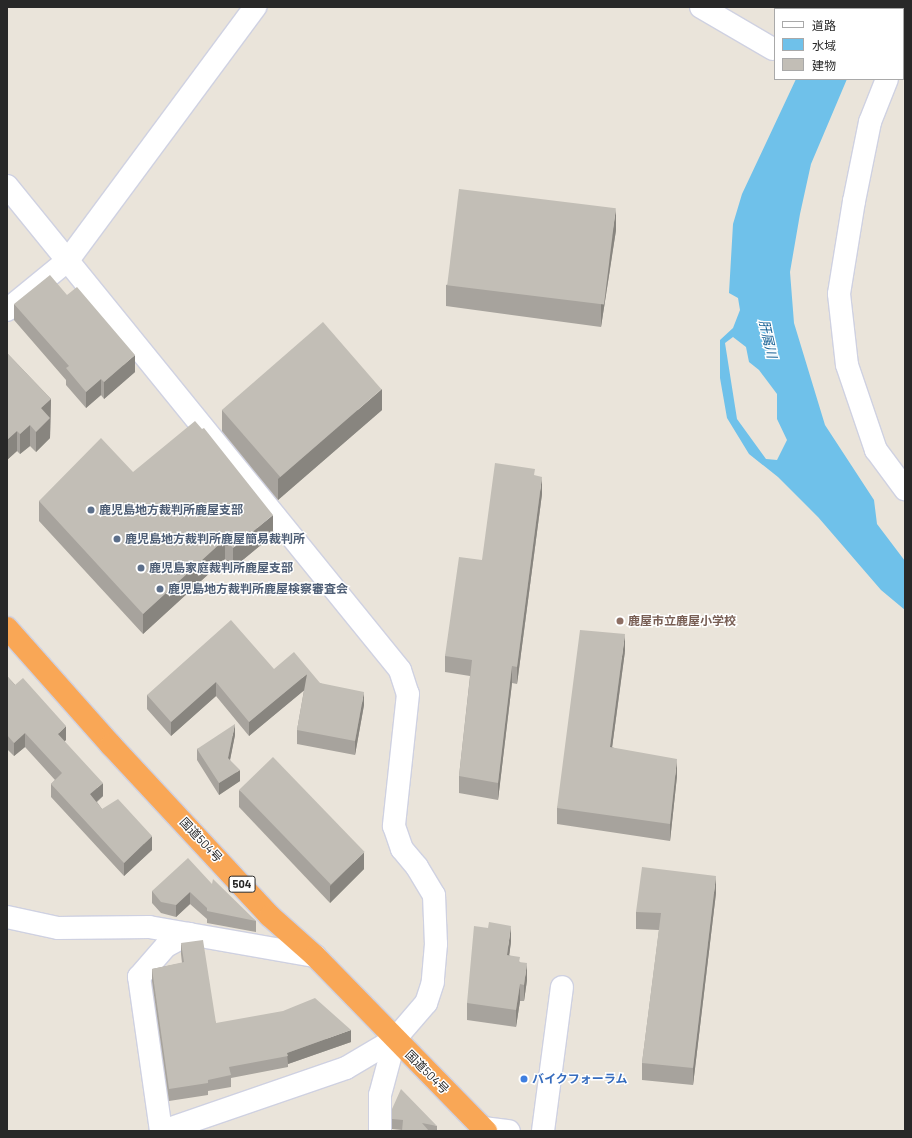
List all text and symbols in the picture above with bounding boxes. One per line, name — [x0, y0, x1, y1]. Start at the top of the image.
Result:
legend — [774, 8, 904, 80]
text: 道路 — [812, 18, 836, 32]
text: 水域 — [812, 38, 836, 52]
text: 建物 — [812, 58, 836, 72]
water label: 肝属川 — [756, 318, 780, 360]
place label: 鹿児島地方裁判所鹿屋支部 — [99, 503, 243, 517]
marker: 鹿児島地方裁判所鹿屋支部 — [86, 505, 96, 515]
place label: 鹿児島地方裁判所鹿屋簡易裁判所 — [125, 532, 305, 546]
marker: 鹿児島地方裁判所鹿屋簡易裁判所 — [112, 534, 122, 544]
place label: 鹿児島家庭裁判所鹿屋支部 — [149, 561, 293, 575]
marker: 鹿児島家庭裁判所鹿屋支部 — [136, 563, 146, 573]
place label: 鹿児島地方裁判所鹿屋検察審査会 — [168, 582, 348, 596]
marker: 鹿児島地方裁判所鹿屋検察審査会 — [155, 584, 165, 594]
place label: 鹿屋市立鹿屋小学校 — [628, 614, 736, 628]
marker: 鹿屋市立鹿屋小学校 — [615, 616, 625, 626]
street label: 国道504号 — [177, 815, 225, 865]
road number: 504 — [228, 875, 256, 893]
street label: 国道504号 — [402, 1047, 452, 1097]
place label: バイクフォーラム — [532, 1072, 628, 1086]
marker: バイクフォーラム — [519, 1074, 529, 1084]

